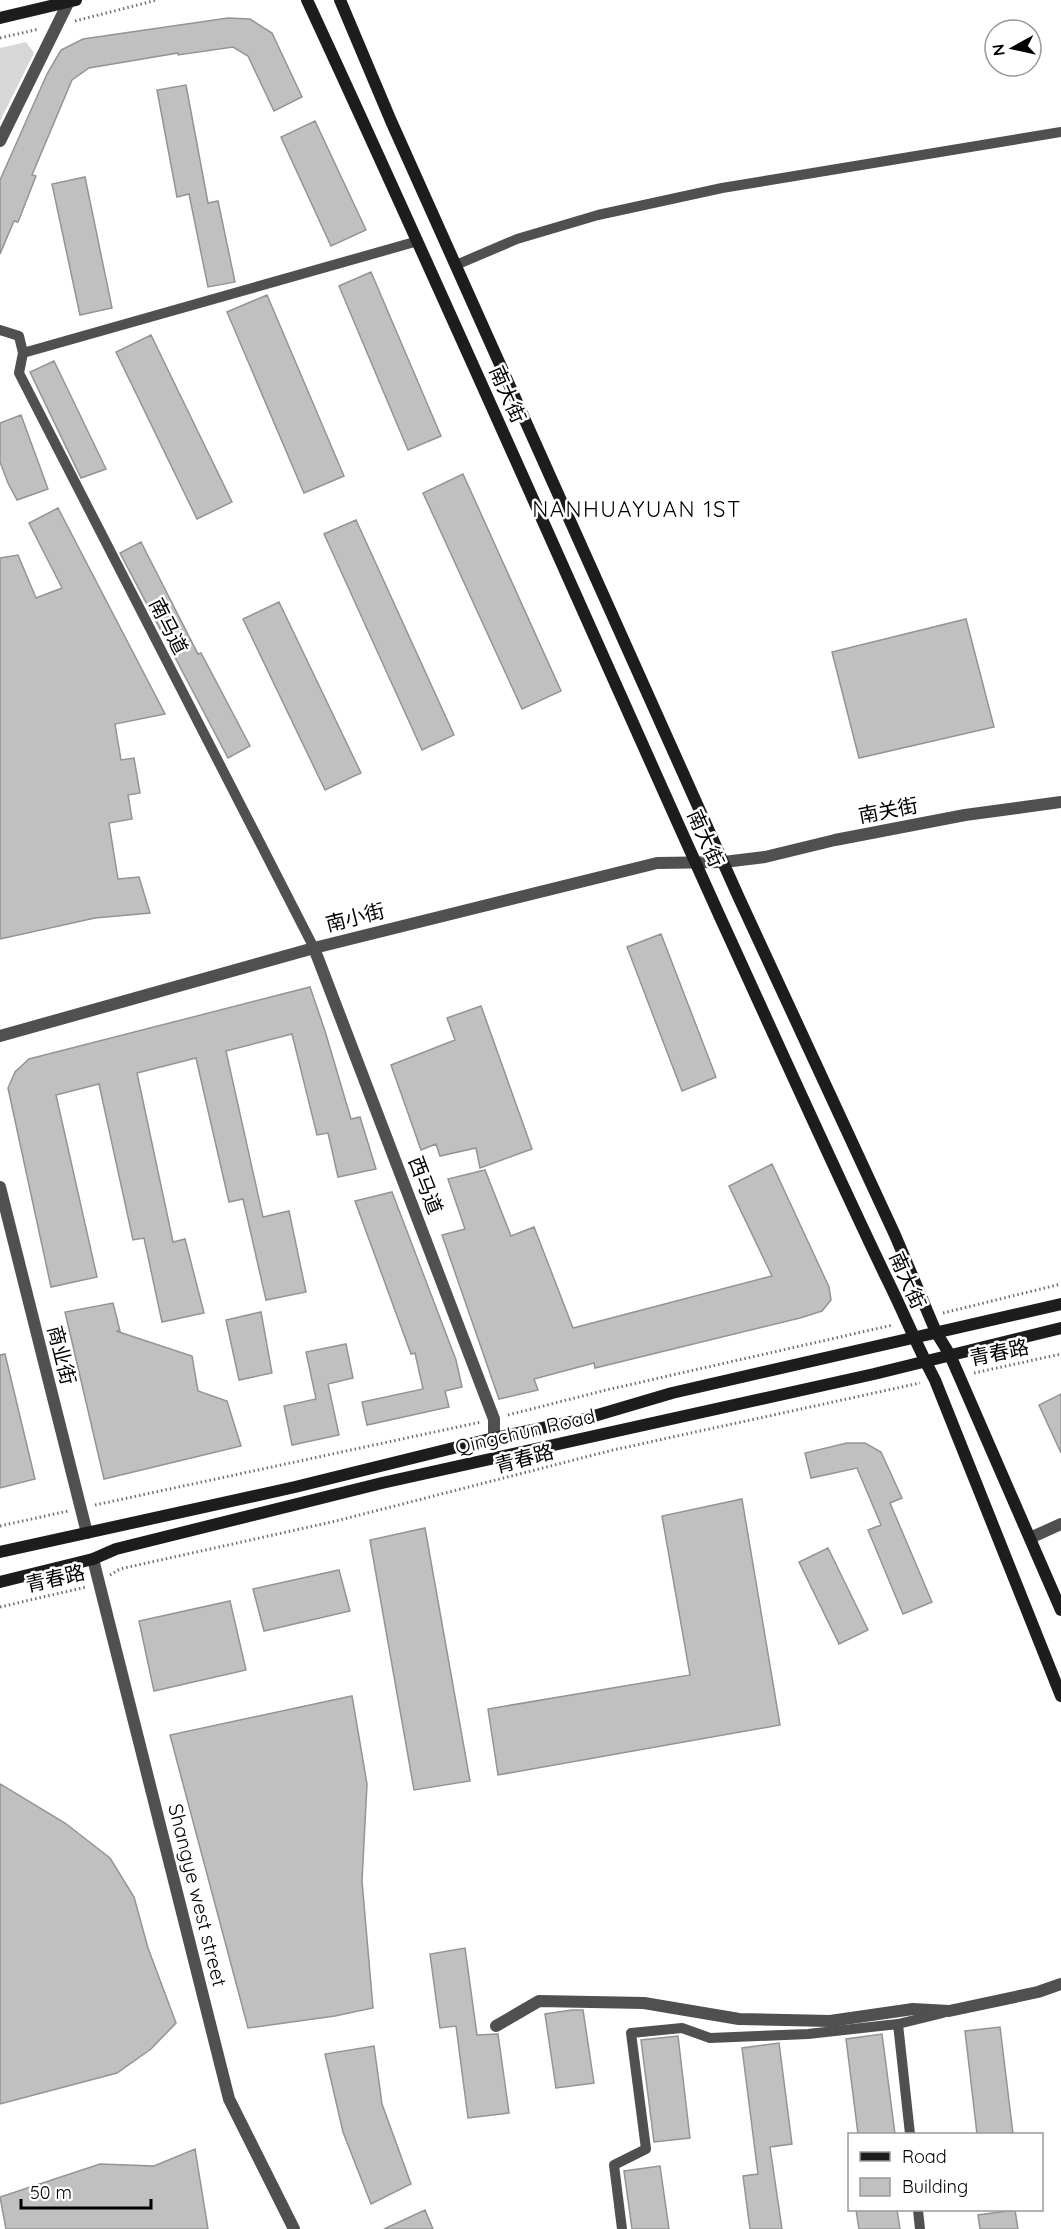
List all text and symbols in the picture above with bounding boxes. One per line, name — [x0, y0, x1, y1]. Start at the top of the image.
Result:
north arrow — [983, 18, 1043, 78]
text: N — [987, 43, 1009, 57]
street label: 南大街 — [484, 362, 532, 426]
district label: NANHUAYUAN 1ST — [532, 495, 742, 523]
street label: 南马道 — [144, 594, 194, 658]
street label: 南关街 — [856, 792, 920, 828]
street label: 南大街 — [682, 806, 730, 870]
street label: 南小街 — [323, 898, 387, 936]
street label: 西马道 — [404, 1153, 448, 1217]
street label: 南大街 — [884, 1248, 932, 1312]
street label: 商业街 — [43, 1323, 81, 1387]
street label: 青春路 — [967, 1334, 1031, 1370]
street label: Qingchun Road — [452, 1403, 598, 1459]
street label: 青春路 — [492, 1438, 556, 1478]
street label: 青春路 — [23, 1559, 87, 1597]
street label: Shangye west street — [163, 1801, 233, 1989]
legend — [848, 2133, 1043, 2211]
text: Road — [902, 2145, 947, 2168]
scale bar — [21, 2172, 152, 2210]
text: Building — [902, 2175, 968, 2198]
text: 50 m — [30, 2181, 72, 2204]

